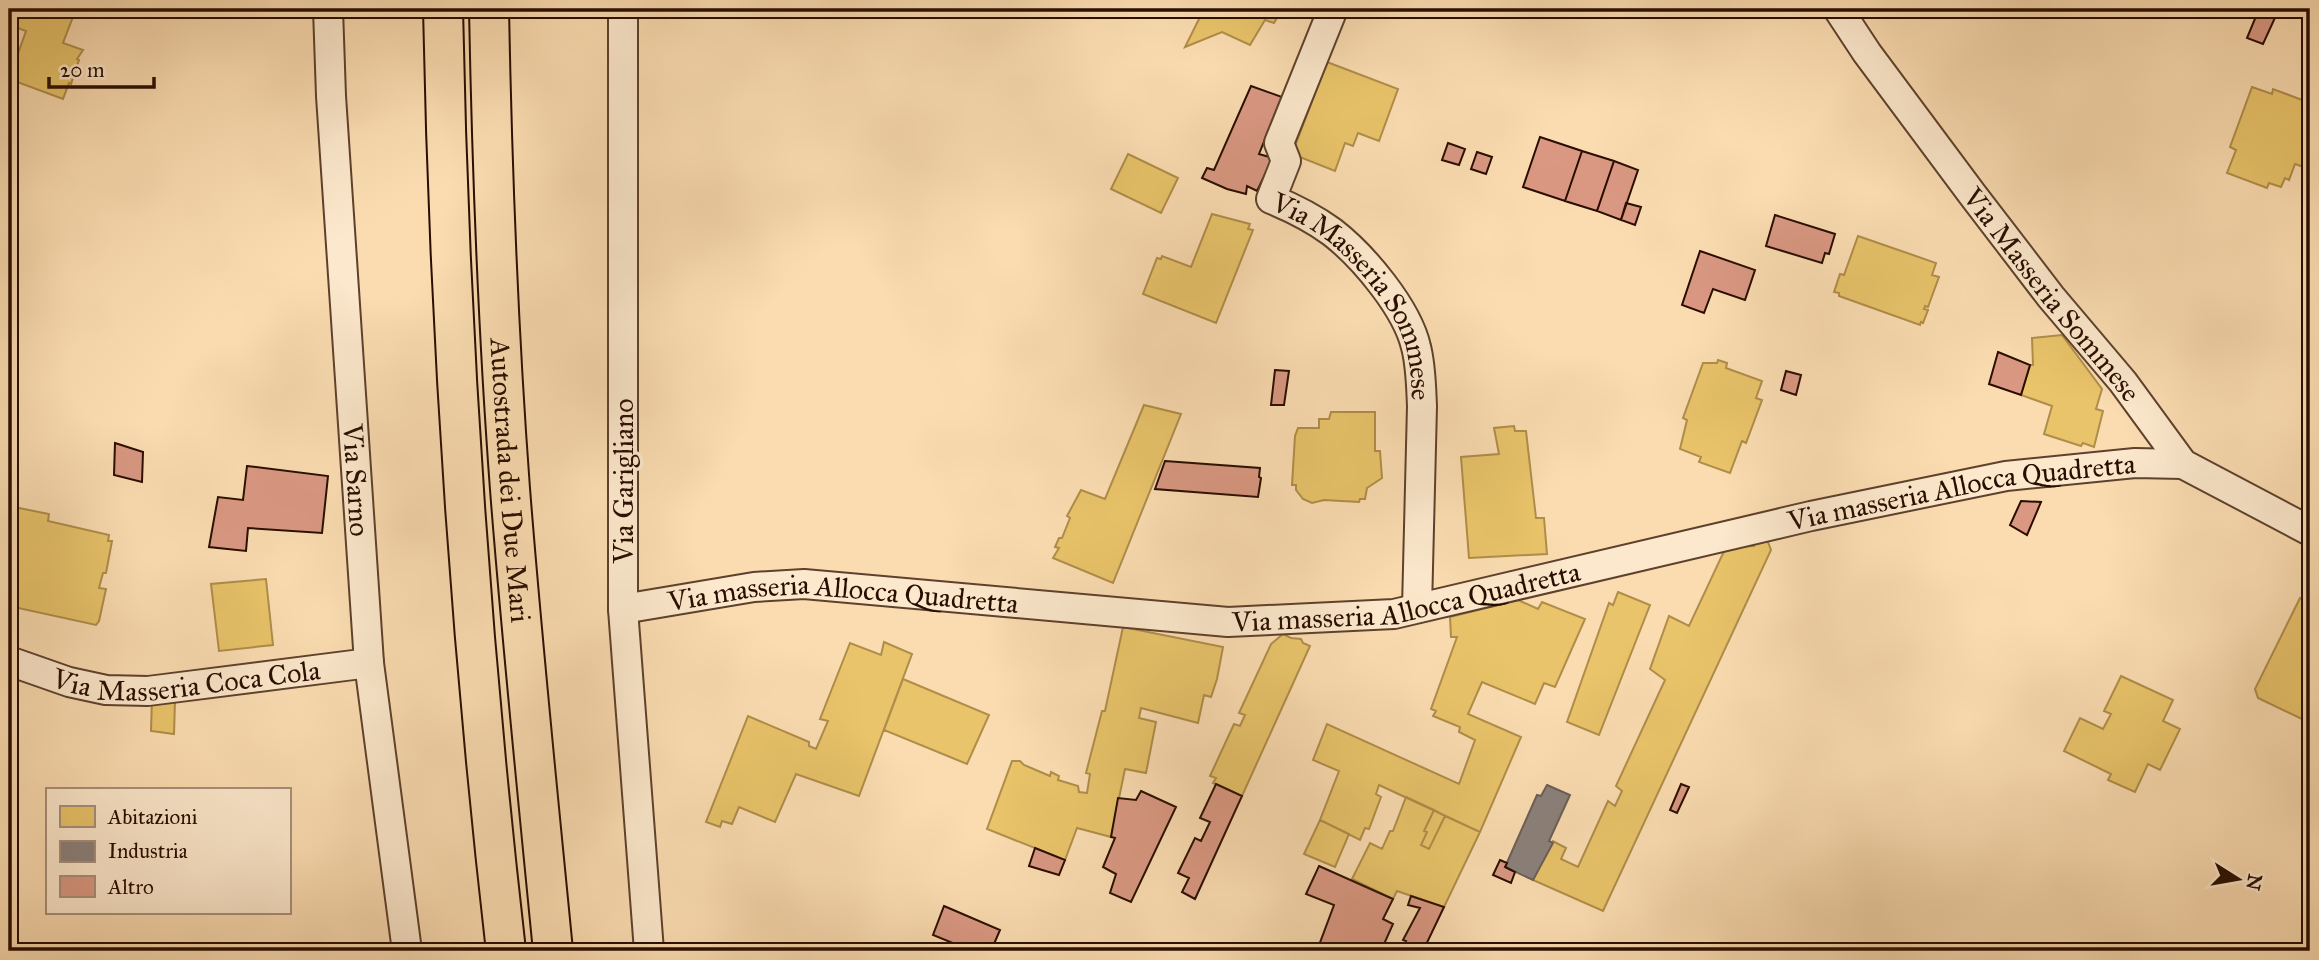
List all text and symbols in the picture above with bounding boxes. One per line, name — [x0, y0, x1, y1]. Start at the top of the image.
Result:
scale bar — [49, 46, 154, 90]
text: 20 m — [60, 57, 105, 83]
street label: Via Masseria Sommese — [1955, 180, 2148, 409]
street label: Via Masseria Sommese — [1266, 184, 1439, 401]
street label: Autostrada dei Due Mari — [482, 336, 538, 625]
street label: Via Garigliano — [606, 398, 641, 565]
street label: Via Sarno — [335, 422, 377, 538]
street label: Via masseria Allocca Quadretta — [1783, 446, 2137, 539]
street label: Via masseria Allocca Quadretta — [1230, 554, 1584, 640]
street label: Via masseria Allocca Quadretta — [664, 567, 1020, 621]
street label: Via Masseria Coca Cola — [47, 652, 322, 709]
legend — [46, 788, 290, 914]
text: Abitazioni — [107, 804, 198, 830]
text: Industria — [108, 838, 188, 864]
north arrow — [2204, 844, 2274, 914]
text: N — [2241, 872, 2267, 892]
text: Altro — [107, 874, 154, 900]

